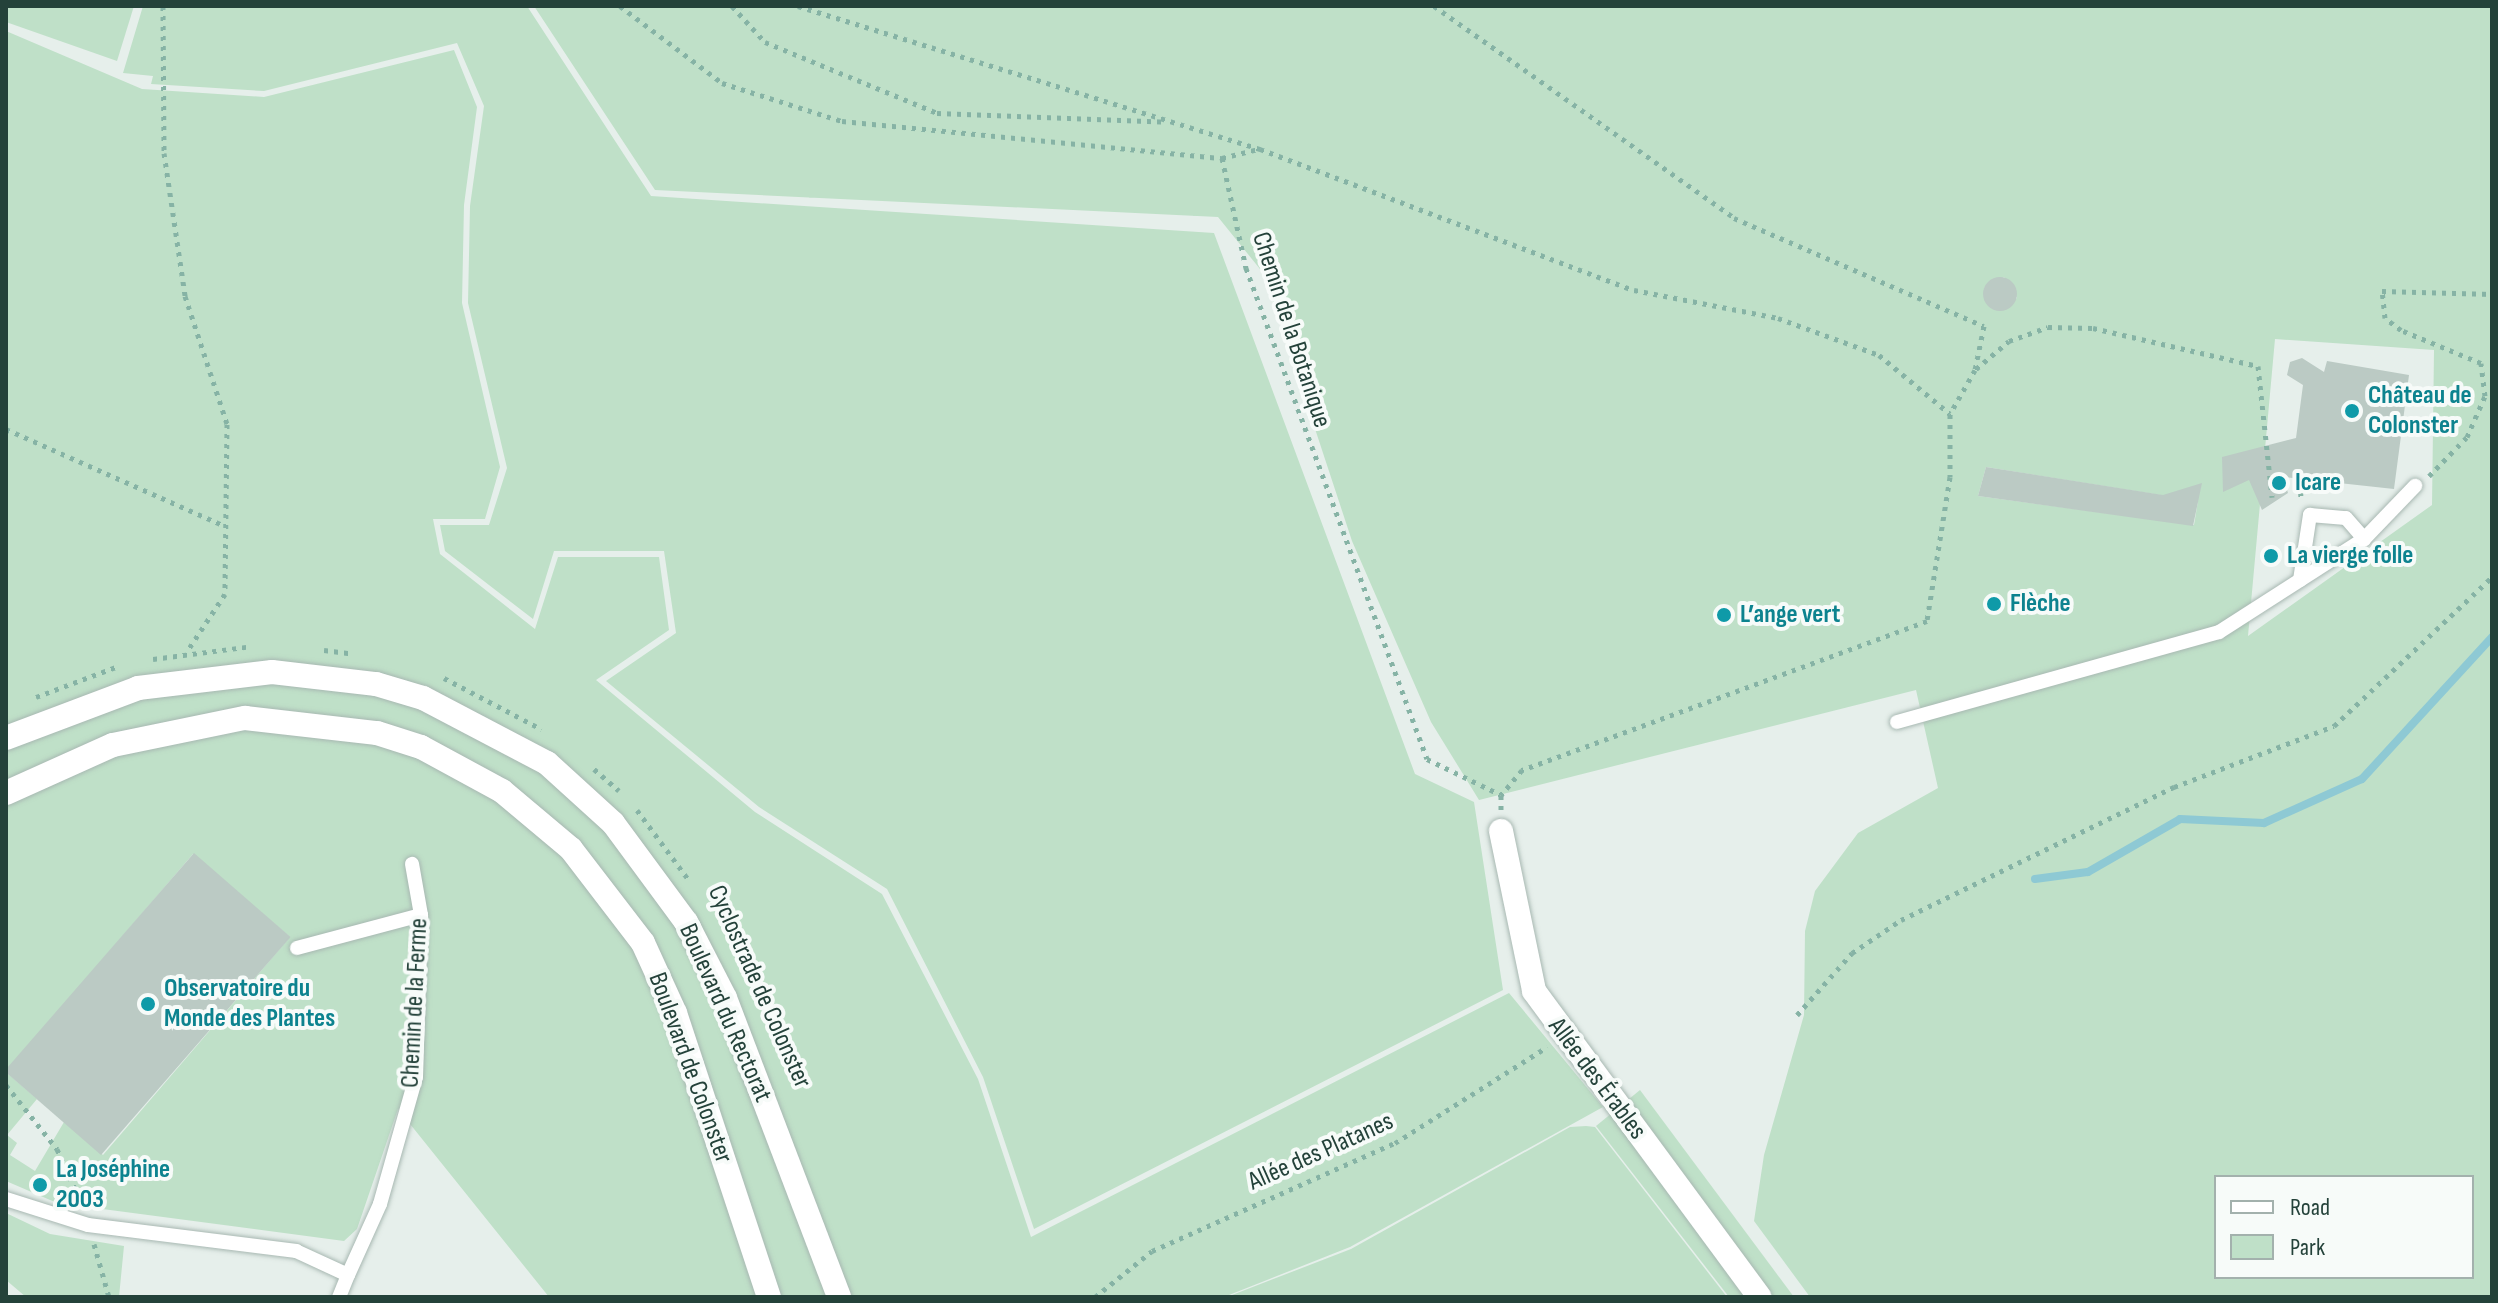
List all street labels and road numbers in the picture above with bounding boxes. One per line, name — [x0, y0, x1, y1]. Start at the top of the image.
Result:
street label: Chemin de la Botanique — [1245, 228, 1337, 432]
street label: Cyclostrade de Colonster — [700, 881, 818, 1093]
street label: Chemin de la Ferme — [395, 917, 435, 1089]
street label: Boulevard du Rectorat — [672, 919, 778, 1107]
street label: Boulevard de Colonster — [641, 969, 739, 1167]
street label: Allée des Érables — [1541, 1012, 1653, 1146]
street label: Allée des Platanes — [1244, 1106, 1398, 1198]

